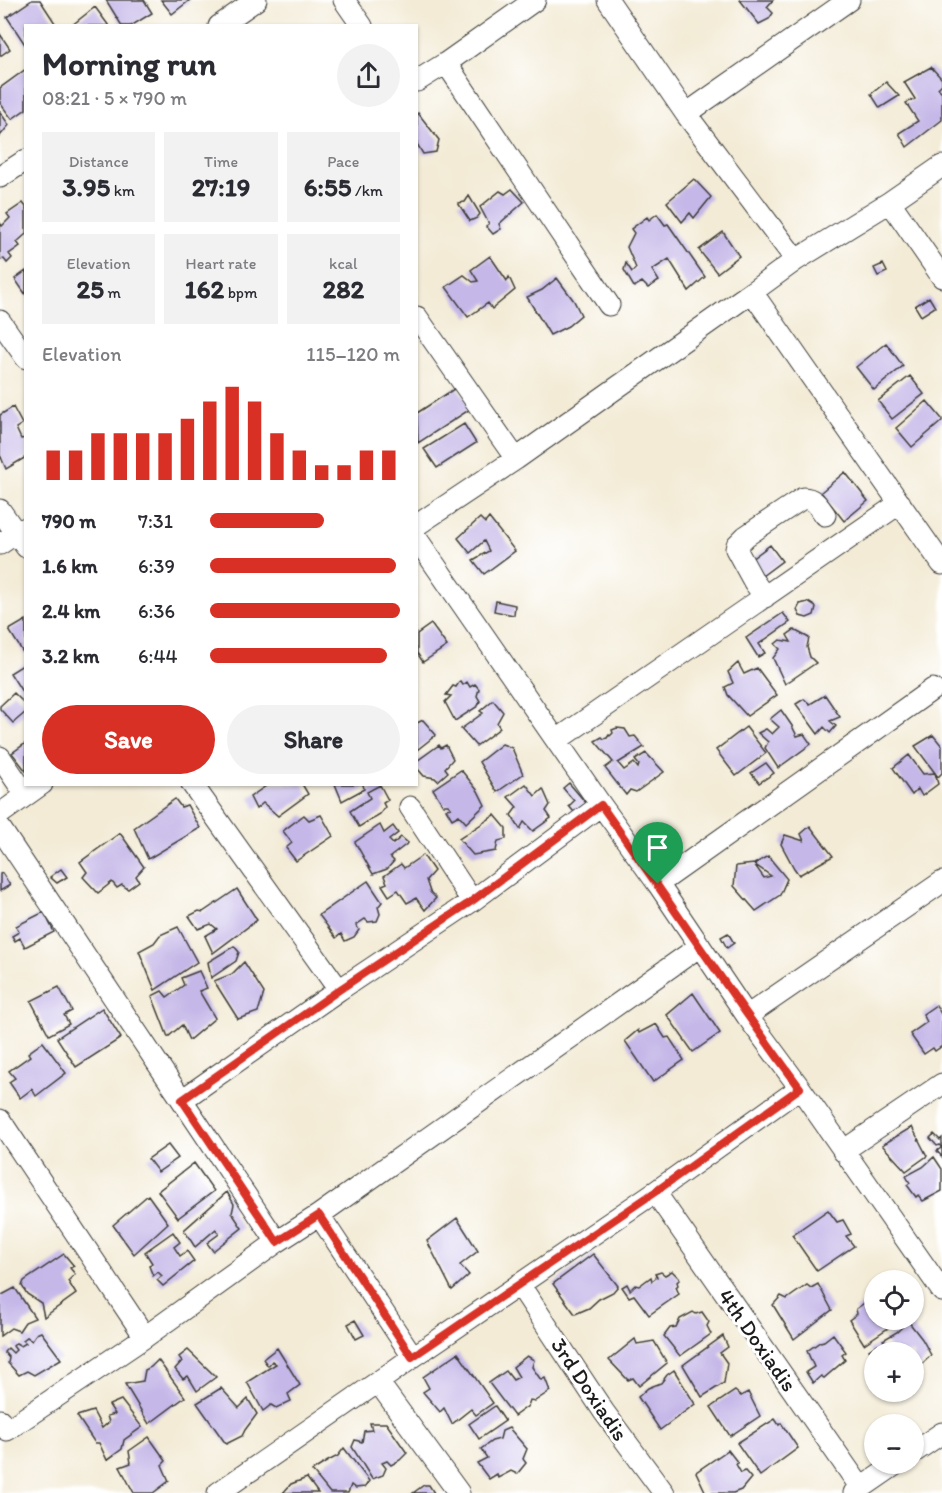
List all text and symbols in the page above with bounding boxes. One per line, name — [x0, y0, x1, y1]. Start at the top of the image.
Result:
text: Morning run — [42, 44, 217, 83]
button: share — [337, 44, 400, 107]
text: 08:21 · 5 × 790 m — [42, 86, 187, 110]
text: Distance — [69, 152, 129, 171]
text: Time — [204, 152, 238, 171]
text: Pace — [327, 152, 359, 171]
text: 3.95 — [62, 171, 110, 203]
text: 27:19 — [192, 171, 250, 203]
text: 6:55 — [304, 171, 351, 203]
text: km — [110, 181, 135, 200]
text: /km — [351, 181, 383, 200]
text: Elevation — [67, 254, 130, 273]
text: Heart rate — [186, 254, 256, 273]
text: kcal — [329, 254, 358, 273]
text: 25 — [76, 273, 104, 305]
text: 162 — [185, 273, 224, 305]
text: 282 — [323, 273, 364, 305]
text: m — [104, 283, 121, 302]
text: bpm — [224, 283, 257, 302]
text: Elevation — [42, 342, 121, 366]
text: 115–120 m — [306, 342, 400, 366]
text: 790 m — [42, 509, 96, 533]
text: 7:31 — [138, 509, 173, 533]
text: 1.6 km — [42, 554, 98, 578]
text: 6:39 — [138, 554, 175, 578]
text: 2.4 km — [42, 599, 100, 623]
text: 6:36 — [138, 599, 175, 623]
text: 3.2 km — [42, 644, 99, 668]
text: 6:44 — [138, 644, 178, 668]
button: Save — [42, 705, 215, 774]
button: Share — [227, 705, 400, 774]
pin — [632, 822, 683, 884]
icon: arrive — [641, 831, 674, 864]
map controls — [864, 1270, 924, 1474]
button: locate — [864, 1270, 924, 1330]
street label: 4th Doxiadis — [712, 1284, 803, 1397]
street label: 3rd Doxiadis — [545, 1332, 634, 1446]
button: + — [864, 1342, 924, 1402]
button: − — [864, 1414, 924, 1474]

